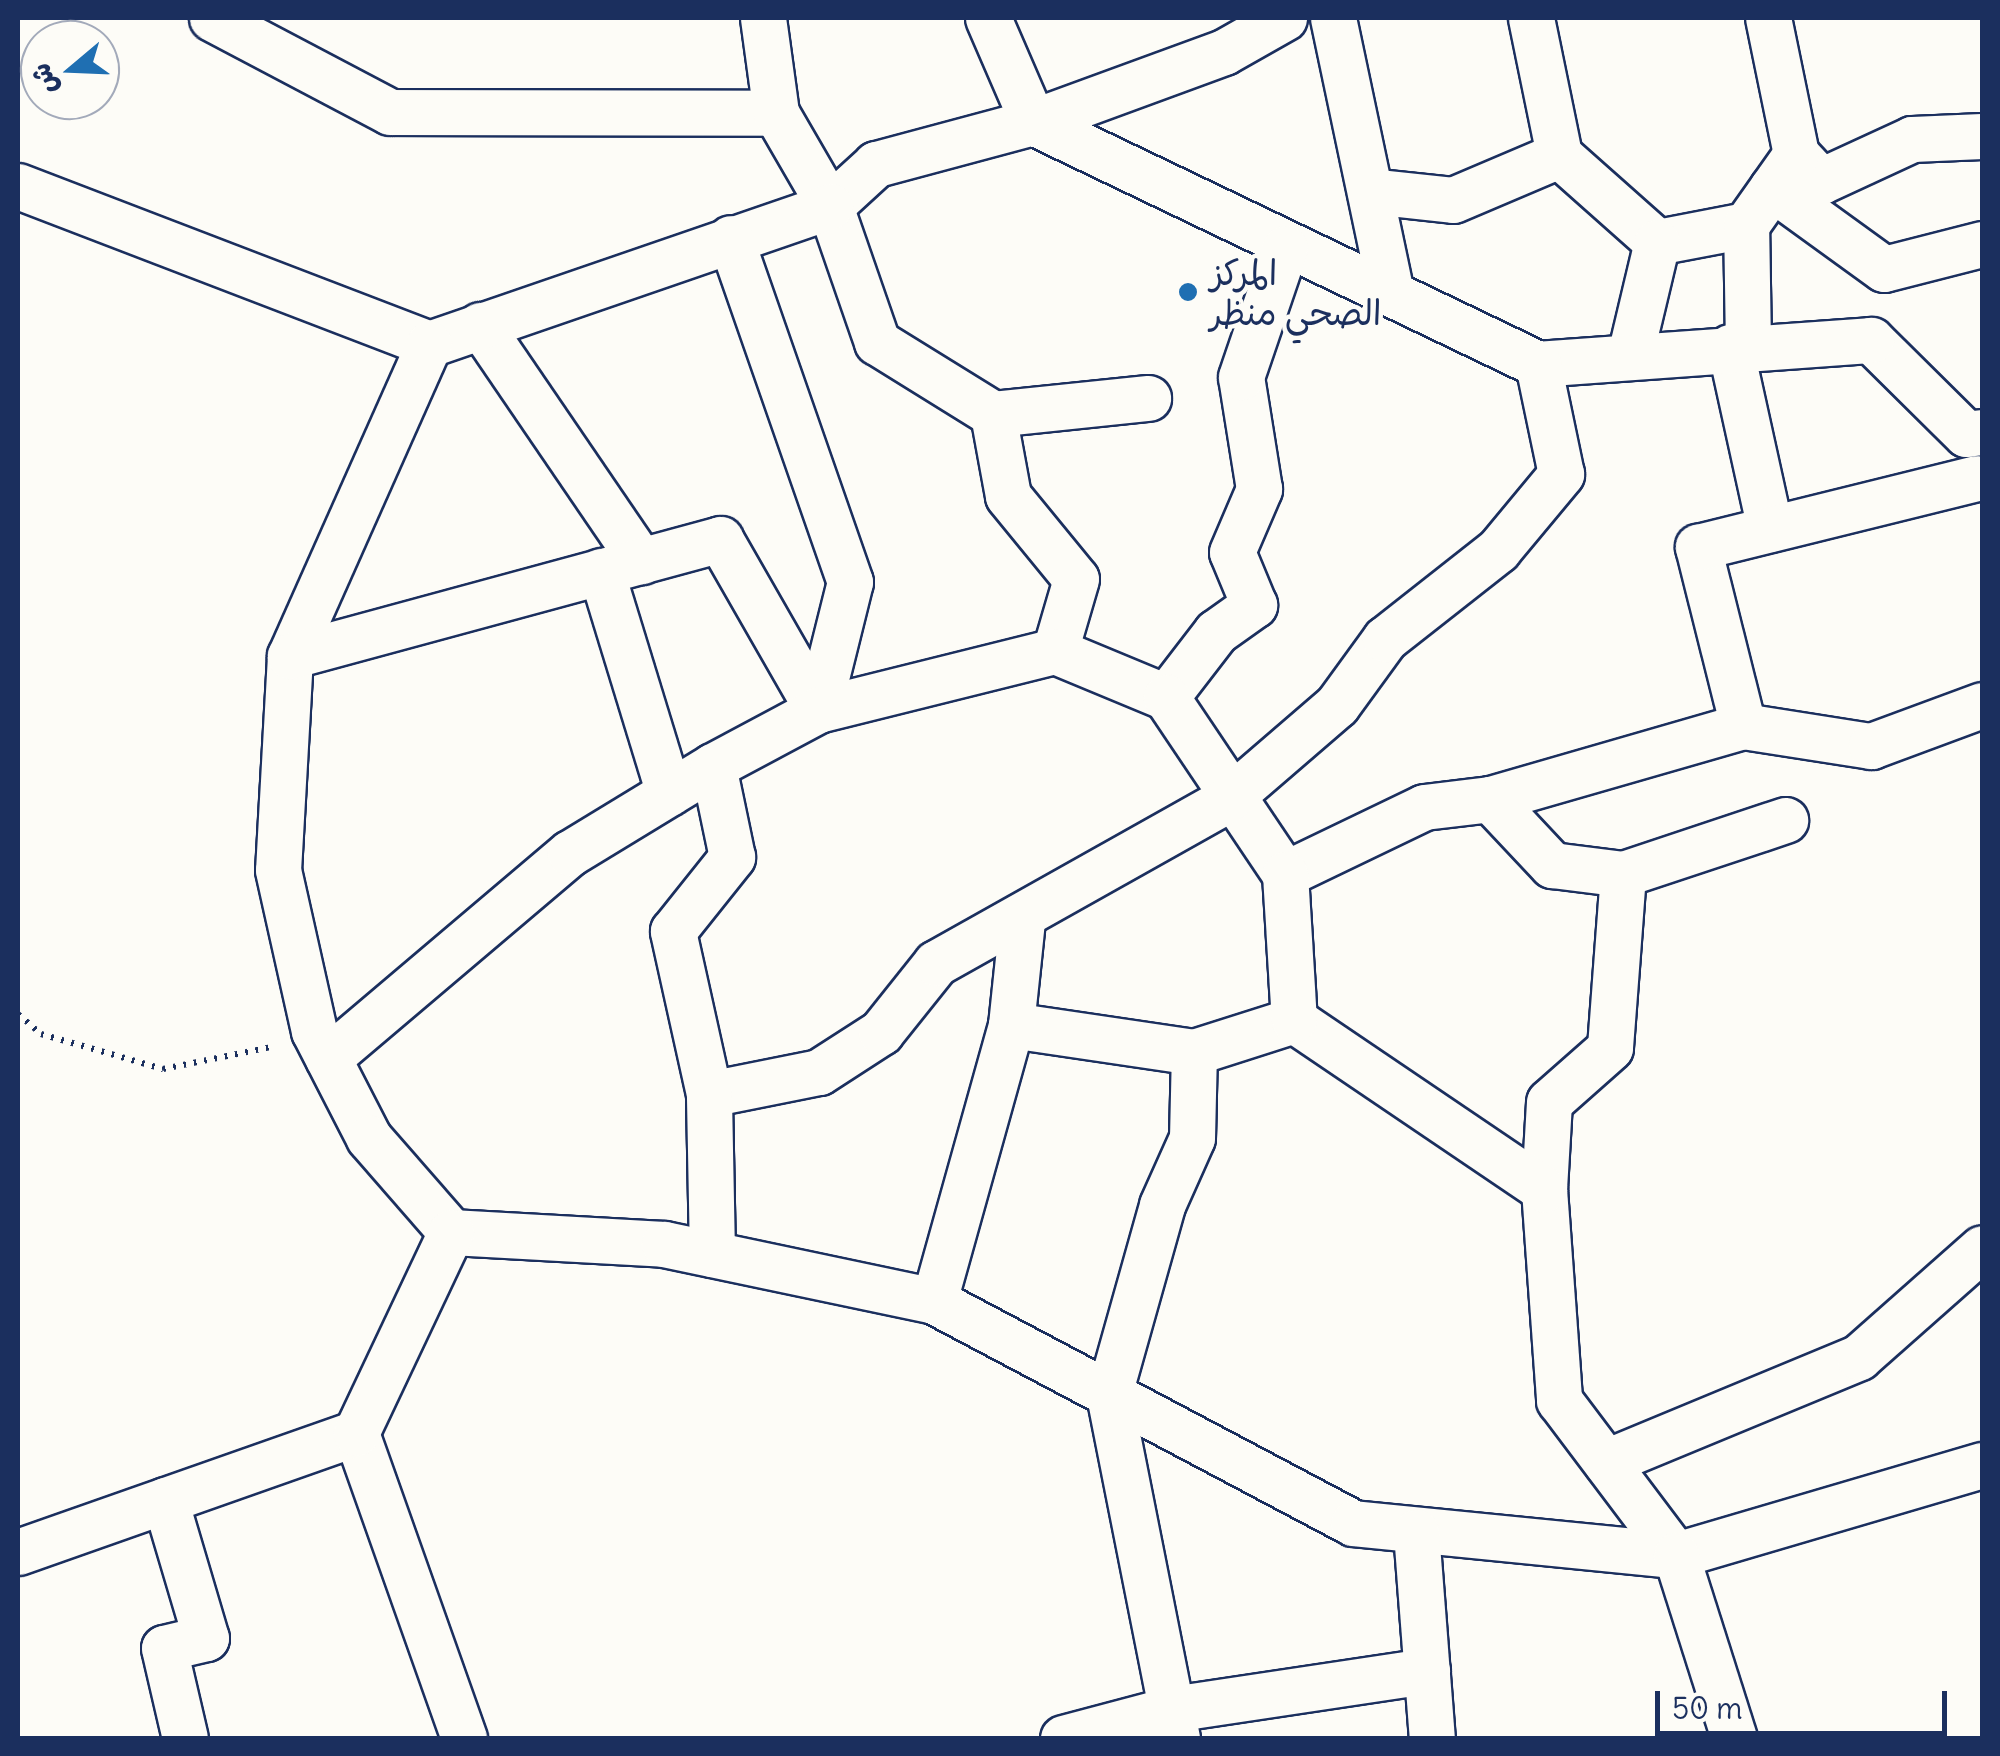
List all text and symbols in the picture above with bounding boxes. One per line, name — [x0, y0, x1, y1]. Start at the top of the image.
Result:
north arrow — [20, 20, 120, 120]
text: ش — [21, 59, 66, 100]
place label: المركز الصحي منظر — [1210, 251, 1381, 333]
marker: المركز الصحي منظر — [1175, 279, 1201, 305]
scale bar — [1660, 1671, 1952, 1733]
text: 50 m — [1672, 1689, 1742, 1727]

